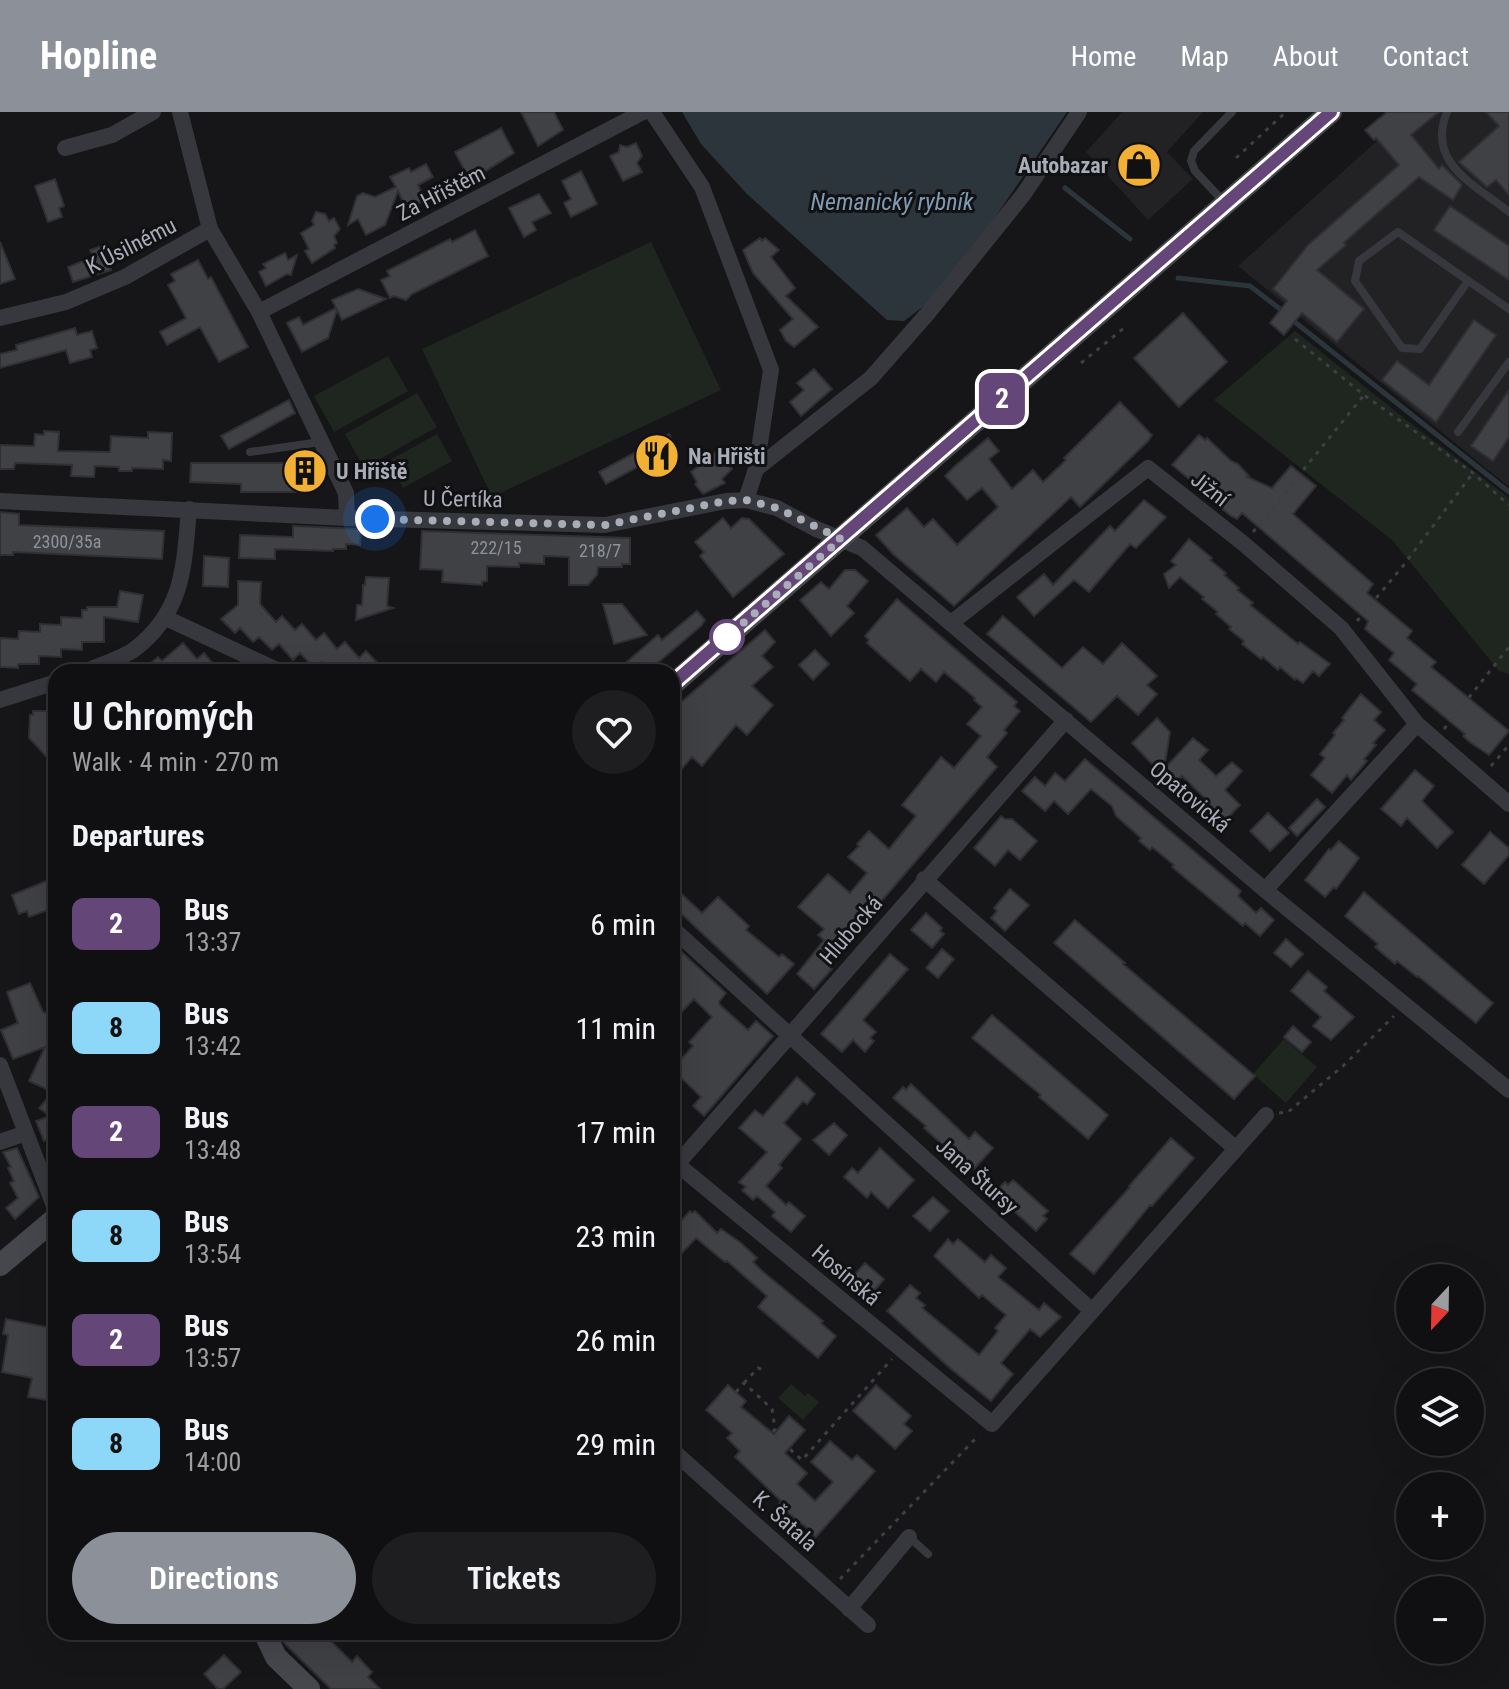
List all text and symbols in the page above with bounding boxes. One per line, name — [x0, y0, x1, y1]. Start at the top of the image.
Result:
text: Hopline — [40, 34, 157, 78]
text: Home — [1071, 40, 1136, 73]
text: Map — [1180, 40, 1229, 73]
text: About — [1273, 40, 1339, 73]
text: Contact — [1383, 40, 1469, 73]
shop icon: Autobazar — [1115, 141, 1163, 189]
place label: Autobazar — [1018, 153, 1108, 178]
street label: Za Hřištěm — [393, 160, 489, 226]
water label: Nemanický rybník — [811, 188, 974, 216]
street label: K Úsilnému — [81, 212, 180, 279]
line badge: 2 — [976, 373, 1028, 425]
text: 2 — [995, 382, 1009, 415]
restaurant icon: Na Hřišti — [633, 432, 681, 480]
place label: Na Hřišti — [688, 444, 766, 469]
building icon: U Hřiště — [281, 447, 329, 495]
place label: U Hřiště — [336, 459, 407, 484]
street label: Jižní — [1186, 466, 1235, 512]
street label: U Čertíka — [423, 485, 503, 512]
your location — [355, 499, 395, 539]
house number: 2300/35a — [33, 531, 101, 552]
house number: 222/15 — [470, 537, 522, 558]
house number: 218/7 — [579, 540, 621, 561]
unlabelled marker — [710, 620, 744, 654]
button: heart — [572, 690, 656, 774]
text: U Chromých — [72, 695, 254, 739]
text: Walk · 4 min · 270 m — [72, 747, 279, 777]
street label: Opatovická — [1145, 756, 1235, 838]
text: Departures — [72, 818, 205, 853]
street label: Hlubocká — [815, 891, 887, 969]
text: Bus — [184, 892, 229, 927]
text: 2 — [109, 907, 123, 940]
text: 6 min — [590, 907, 656, 942]
text: 13:37 — [184, 927, 241, 957]
text: Bus — [184, 996, 229, 1031]
text: 8 — [109, 1011, 123, 1044]
text: 11 min — [575, 1011, 656, 1046]
text: 13:42 — [184, 1031, 241, 1061]
text: Bus — [184, 1100, 229, 1135]
text: 2 — [109, 1115, 123, 1148]
text: 17 min — [575, 1115, 656, 1150]
street label: Jana Štursy — [931, 1133, 1023, 1219]
text: 13:48 — [184, 1135, 241, 1165]
text: Bus — [184, 1204, 229, 1239]
text: 8 — [109, 1219, 123, 1252]
text: 23 min — [575, 1219, 656, 1254]
text: 13:54 — [184, 1239, 241, 1269]
street label: Hosínská — [807, 1239, 885, 1311]
north arrow — [1396, 1264, 1484, 1352]
map controls — [1396, 1264, 1484, 1664]
text: Bus — [184, 1308, 229, 1343]
text: 2 — [109, 1323, 123, 1356]
text: 26 min — [575, 1323, 656, 1358]
text: 13:57 — [184, 1343, 241, 1373]
button: layers — [1396, 1368, 1484, 1456]
text: Bus — [184, 1412, 229, 1447]
text: 8 — [109, 1427, 123, 1460]
text: 29 min — [575, 1427, 656, 1462]
text: 14:00 — [184, 1447, 241, 1477]
button: + — [1396, 1472, 1484, 1560]
street label: K. Šatala — [748, 1486, 822, 1556]
button: Directions — [72, 1532, 356, 1624]
button: Tickets — [372, 1532, 656, 1624]
button: − — [1396, 1576, 1484, 1664]

